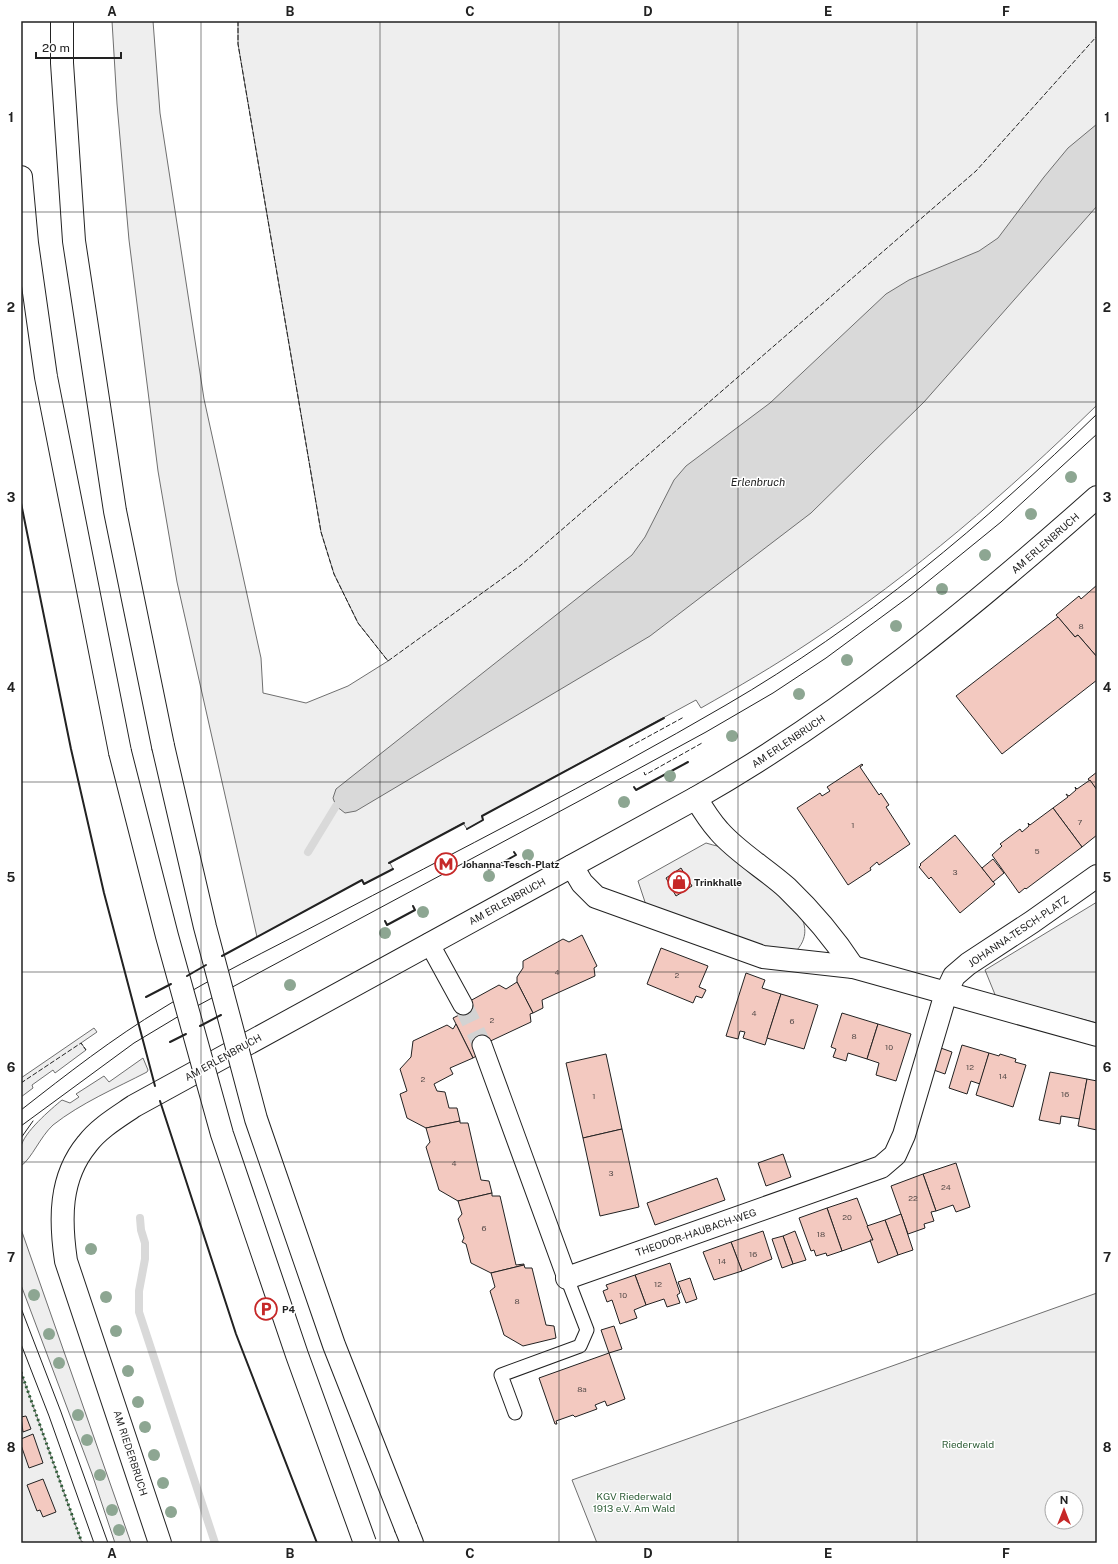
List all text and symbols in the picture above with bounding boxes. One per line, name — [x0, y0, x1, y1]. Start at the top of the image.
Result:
text: A — [107, 4, 117, 19]
text: B — [286, 4, 295, 19]
text: C — [465, 4, 475, 19]
text: D — [643, 4, 653, 19]
text: E — [824, 4, 832, 19]
text: F — [1002, 4, 1010, 19]
scale bar — [36, 34, 121, 60]
text: 20 m — [42, 41, 70, 55]
text: 1 — [8, 110, 14, 125]
text: 1 — [1104, 110, 1110, 125]
text: 2 — [7, 300, 15, 315]
text: 2 — [1103, 300, 1111, 315]
water label: Erlenbruch — [731, 476, 785, 488]
text: 3 — [7, 490, 16, 505]
text: 3 — [1103, 490, 1112, 505]
street label: AM ERLENBRUCH — [1009, 510, 1081, 576]
house number: 8 — [1078, 621, 1084, 631]
text: 4 — [7, 680, 16, 695]
text: 4 — [1103, 680, 1112, 695]
street label: AM ERLENBRUCH — [749, 712, 827, 770]
house number: 7 — [1078, 817, 1083, 827]
house number: 1 — [851, 820, 855, 830]
house number: 5 — [1034, 846, 1040, 856]
metro station icon: Johanna-Tesch-Platz — [433, 851, 459, 877]
place label: Johanna-Tesch-Platz — [462, 858, 560, 870]
house number: 3 — [952, 867, 958, 877]
shop icon: Trinkhalle — [666, 869, 692, 895]
text: 5 — [7, 870, 16, 885]
text: 5 — [1103, 870, 1112, 885]
street label: AM ERLENBRUCH — [467, 875, 547, 927]
place label: Trinkhalle — [694, 876, 742, 888]
street label: JOHANNA-TESCH-PLATZ — [966, 893, 1070, 969]
house number: 4 — [554, 967, 560, 977]
house number: 2 — [675, 970, 680, 980]
house number: 4 — [751, 1008, 757, 1018]
house number: 2 — [490, 1015, 495, 1025]
house number: 6 — [790, 1016, 795, 1026]
street label: AM ERLENBRUCH — [183, 1031, 263, 1083]
house number: 8 — [851, 1031, 857, 1041]
house number: 10 — [885, 1042, 893, 1052]
text: 6 — [7, 1060, 16, 1075]
text: 6 — [1103, 1060, 1112, 1075]
house number: 12 — [966, 1062, 974, 1072]
house number: 14 — [999, 1071, 1007, 1081]
house number: 2 — [421, 1074, 426, 1084]
house number: 16 — [1061, 1089, 1069, 1099]
house number: 1 — [592, 1091, 596, 1101]
house number: 4 — [451, 1158, 457, 1168]
house number: 3 — [608, 1168, 614, 1178]
house number: 24 — [941, 1182, 951, 1192]
house number: 22 — [908, 1193, 918, 1203]
street label: THEODOR-HAUBACH-WEG — [634, 1206, 758, 1258]
house number: 20 — [842, 1212, 852, 1222]
house number: 6 — [482, 1223, 487, 1233]
house number: 18 — [817, 1229, 825, 1239]
house number: 16 — [749, 1249, 757, 1259]
text: 7 — [7, 1250, 15, 1265]
text: 7 — [1103, 1250, 1111, 1265]
house number: 14 — [718, 1256, 726, 1266]
house number: 12 — [654, 1279, 662, 1289]
house number: 10 — [619, 1290, 627, 1300]
parking icon: P4 — [253, 1296, 279, 1322]
house number: 8 — [514, 1296, 520, 1306]
place label: P4 — [282, 1303, 296, 1315]
house number: 8a — [577, 1384, 587, 1394]
street label: AM RIEDERBRUCH — [112, 1409, 150, 1497]
park label: Riederwald — [942, 1438, 994, 1450]
text: 8 — [7, 1440, 16, 1455]
text: 8 — [1103, 1440, 1112, 1455]
park label: KGV Riederwald 1913 e.V. Am Wald — [593, 1490, 675, 1514]
north arrow — [1044, 1490, 1084, 1530]
text: N — [1060, 1494, 1068, 1506]
text: A — [107, 1546, 117, 1561]
text: B — [286, 1546, 295, 1561]
text: C — [465, 1546, 475, 1561]
text: D — [643, 1546, 653, 1561]
text: E — [824, 1546, 832, 1561]
text: F — [1002, 1546, 1010, 1561]

